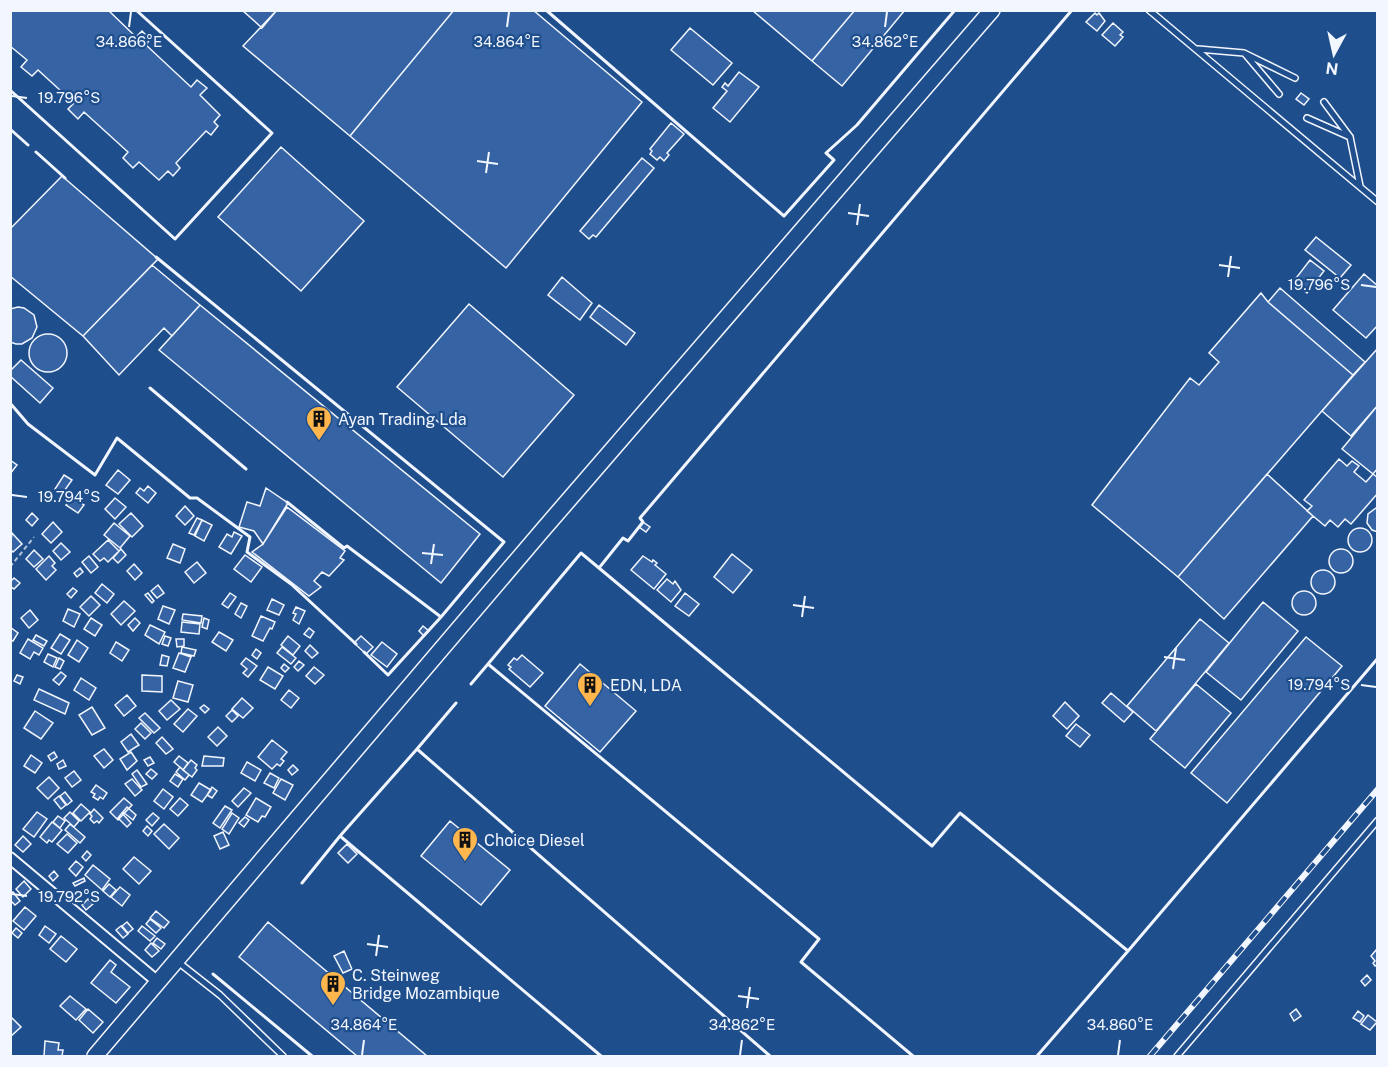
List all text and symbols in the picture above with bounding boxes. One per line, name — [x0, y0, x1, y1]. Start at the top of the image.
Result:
north arrow — [1304, 24, 1364, 84]
text: 34.866°E — [96, 33, 162, 50]
text: 34.864°E — [474, 33, 540, 50]
text: 34.862°E — [852, 33, 918, 50]
text: N — [1324, 58, 1340, 79]
text: 19.796°S — [38, 89, 100, 106]
text: 19.796°S — [1288, 276, 1350, 293]
building icon: Ayan Trading Lda — [304, 404, 334, 442]
place label: Ayan Trading Lda — [338, 410, 467, 429]
text: 19.794°S — [38, 488, 100, 505]
building icon: EDN, LDA — [575, 670, 605, 708]
place label: EDN, LDA — [610, 676, 682, 695]
text: 19.794°S — [1288, 676, 1350, 693]
building icon: Choice Diesel — [450, 825, 480, 863]
place label: Choice Diesel — [484, 831, 585, 850]
text: 19.792°S — [38, 888, 100, 905]
place label: C. Steinweg Bridge Mozambique — [352, 966, 500, 1003]
building icon: C. Steinweg Bridge Mozambique — [318, 969, 348, 1007]
text: 34.864°E — [331, 1016, 397, 1033]
text: 34.862°E — [709, 1016, 775, 1033]
text: 34.860°E — [1087, 1016, 1153, 1033]

